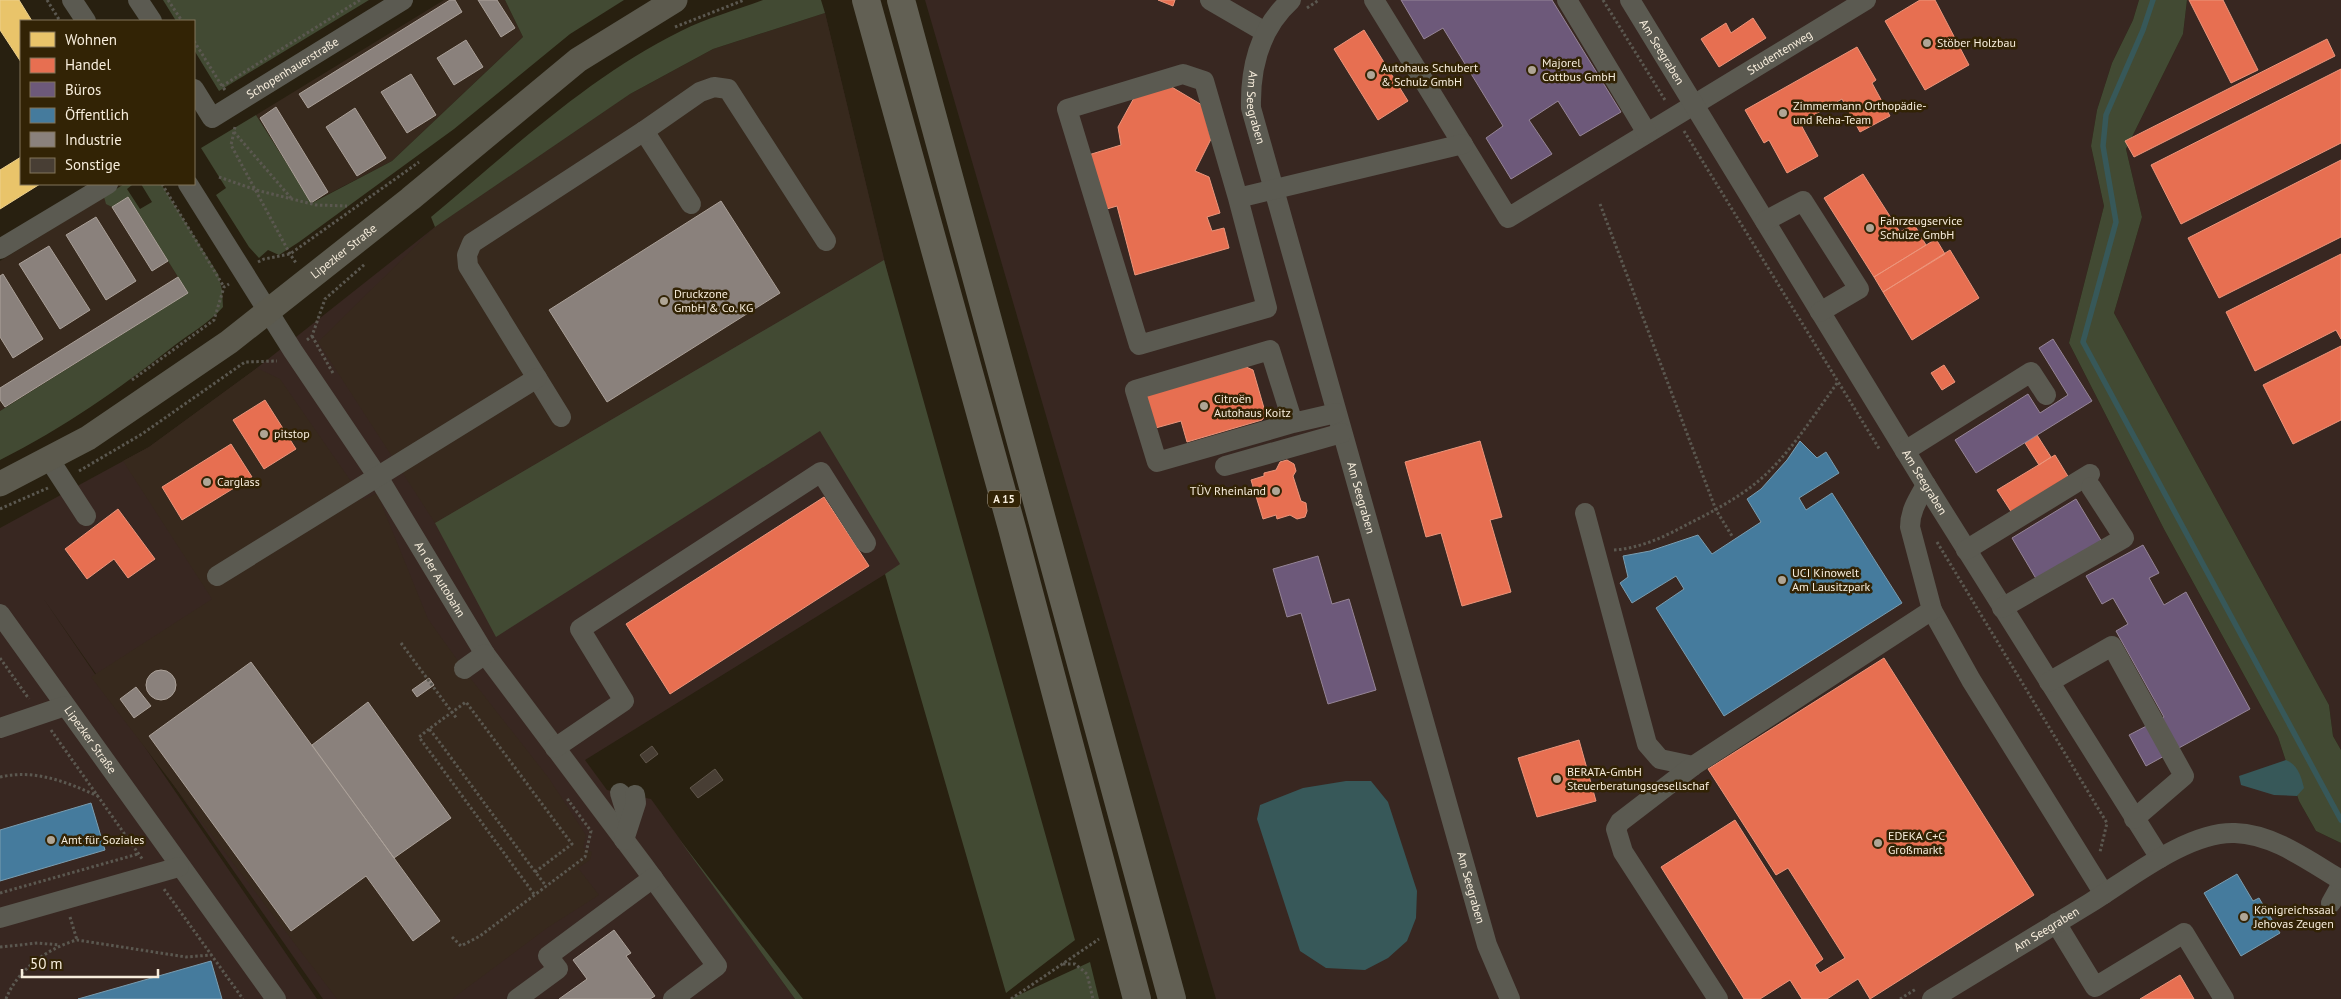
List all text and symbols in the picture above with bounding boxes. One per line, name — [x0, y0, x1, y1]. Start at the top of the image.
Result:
street label: Am Seegraben — [1637, 16, 1688, 87]
legend — [20, 20, 195, 185]
street label: Studentenweg — [1744, 27, 1815, 78]
text: Wohnen — [65, 30, 117, 49]
street label: Schopenhauerstraße — [244, 34, 341, 102]
place label: Stöber Holzbau — [1937, 35, 2016, 50]
marker: Stöber Holzbau — [1921, 37, 1933, 49]
text: Handel — [65, 55, 111, 74]
place label: Majorel Cottbus GmbH — [1542, 55, 1616, 84]
place label: Autohaus Schubert & Schulz GmbH — [1381, 60, 1478, 89]
marker: Majorel Cottbus GmbH — [1526, 64, 1538, 76]
marker: Autohaus Schubert & Schulz GmbH — [1365, 69, 1377, 81]
street label: Am Seegraben — [1244, 70, 1269, 146]
text: Büros — [65, 80, 101, 99]
place label: Zimmermann Orthopädie- und Reha-Team — [1793, 98, 1927, 127]
text: Öffentlich — [65, 105, 129, 124]
marker: Zimmermann Orthopädie- und Reha-Team — [1777, 107, 1789, 119]
text: Industrie — [65, 130, 122, 149]
text: Sonstige — [65, 155, 120, 174]
place label: Fahrzeugservice Schulze GmbH — [1880, 213, 1962, 242]
street label: Lipezker Straße — [307, 220, 379, 282]
marker: Fahrzeugservice Schulze GmbH — [1864, 222, 1876, 234]
place label: Druckzone GmbH & Co. KG — [674, 286, 753, 315]
marker: Druckzone GmbH & Co. KG — [658, 295, 670, 307]
place label: Citroën Autohaus Koitz — [1214, 391, 1291, 420]
marker: Citroën Autohaus Koitz — [1198, 400, 1210, 412]
place label: pitstop — [274, 426, 310, 441]
marker: pitstop — [258, 428, 270, 440]
street label: Am Seegraben — [1899, 447, 1951, 517]
street label: Am Seegraben — [1344, 460, 1379, 535]
place label: Carglass — [217, 474, 260, 489]
marker: Carglass — [201, 476, 213, 488]
place label: TÜV Rheinland — [1190, 483, 1266, 498]
marker: TÜV Rheinland — [1270, 485, 1282, 497]
road number: A 15 — [988, 490, 1020, 508]
street label: An der Autobahn — [412, 539, 469, 620]
place label: UCI Kinowelt Am Lausitzpark — [1792, 565, 1871, 594]
marker: UCI Kinowelt Am Lausitzpark — [1776, 574, 1788, 586]
street label: Lipezker Straße — [61, 703, 120, 777]
place label: BERATA-GmbH Steuerberatungsgesellschaf — [1567, 764, 1710, 793]
marker: BERATA-GmbH Steuerberatungsgesellschaf — [1551, 773, 1563, 785]
place label: EDEKA C+C Großmarkt — [1888, 828, 1945, 857]
place label: Amt für Soziales — [61, 832, 144, 847]
marker: Amt für Soziales — [45, 834, 57, 846]
marker: EDEKA C+C Großmarkt — [1872, 837, 1884, 849]
street label: Am Seegraben — [1454, 850, 1489, 925]
place label: Königreichssaal Jehovas Zeugen — [2253, 902, 2335, 931]
street label: Am Seegraben — [2011, 903, 2082, 955]
marker: Königreichssaal Jehovas Zeugen — [2238, 911, 2250, 923]
scale bar — [22, 946, 159, 978]
text: 50 m — [30, 954, 63, 973]

